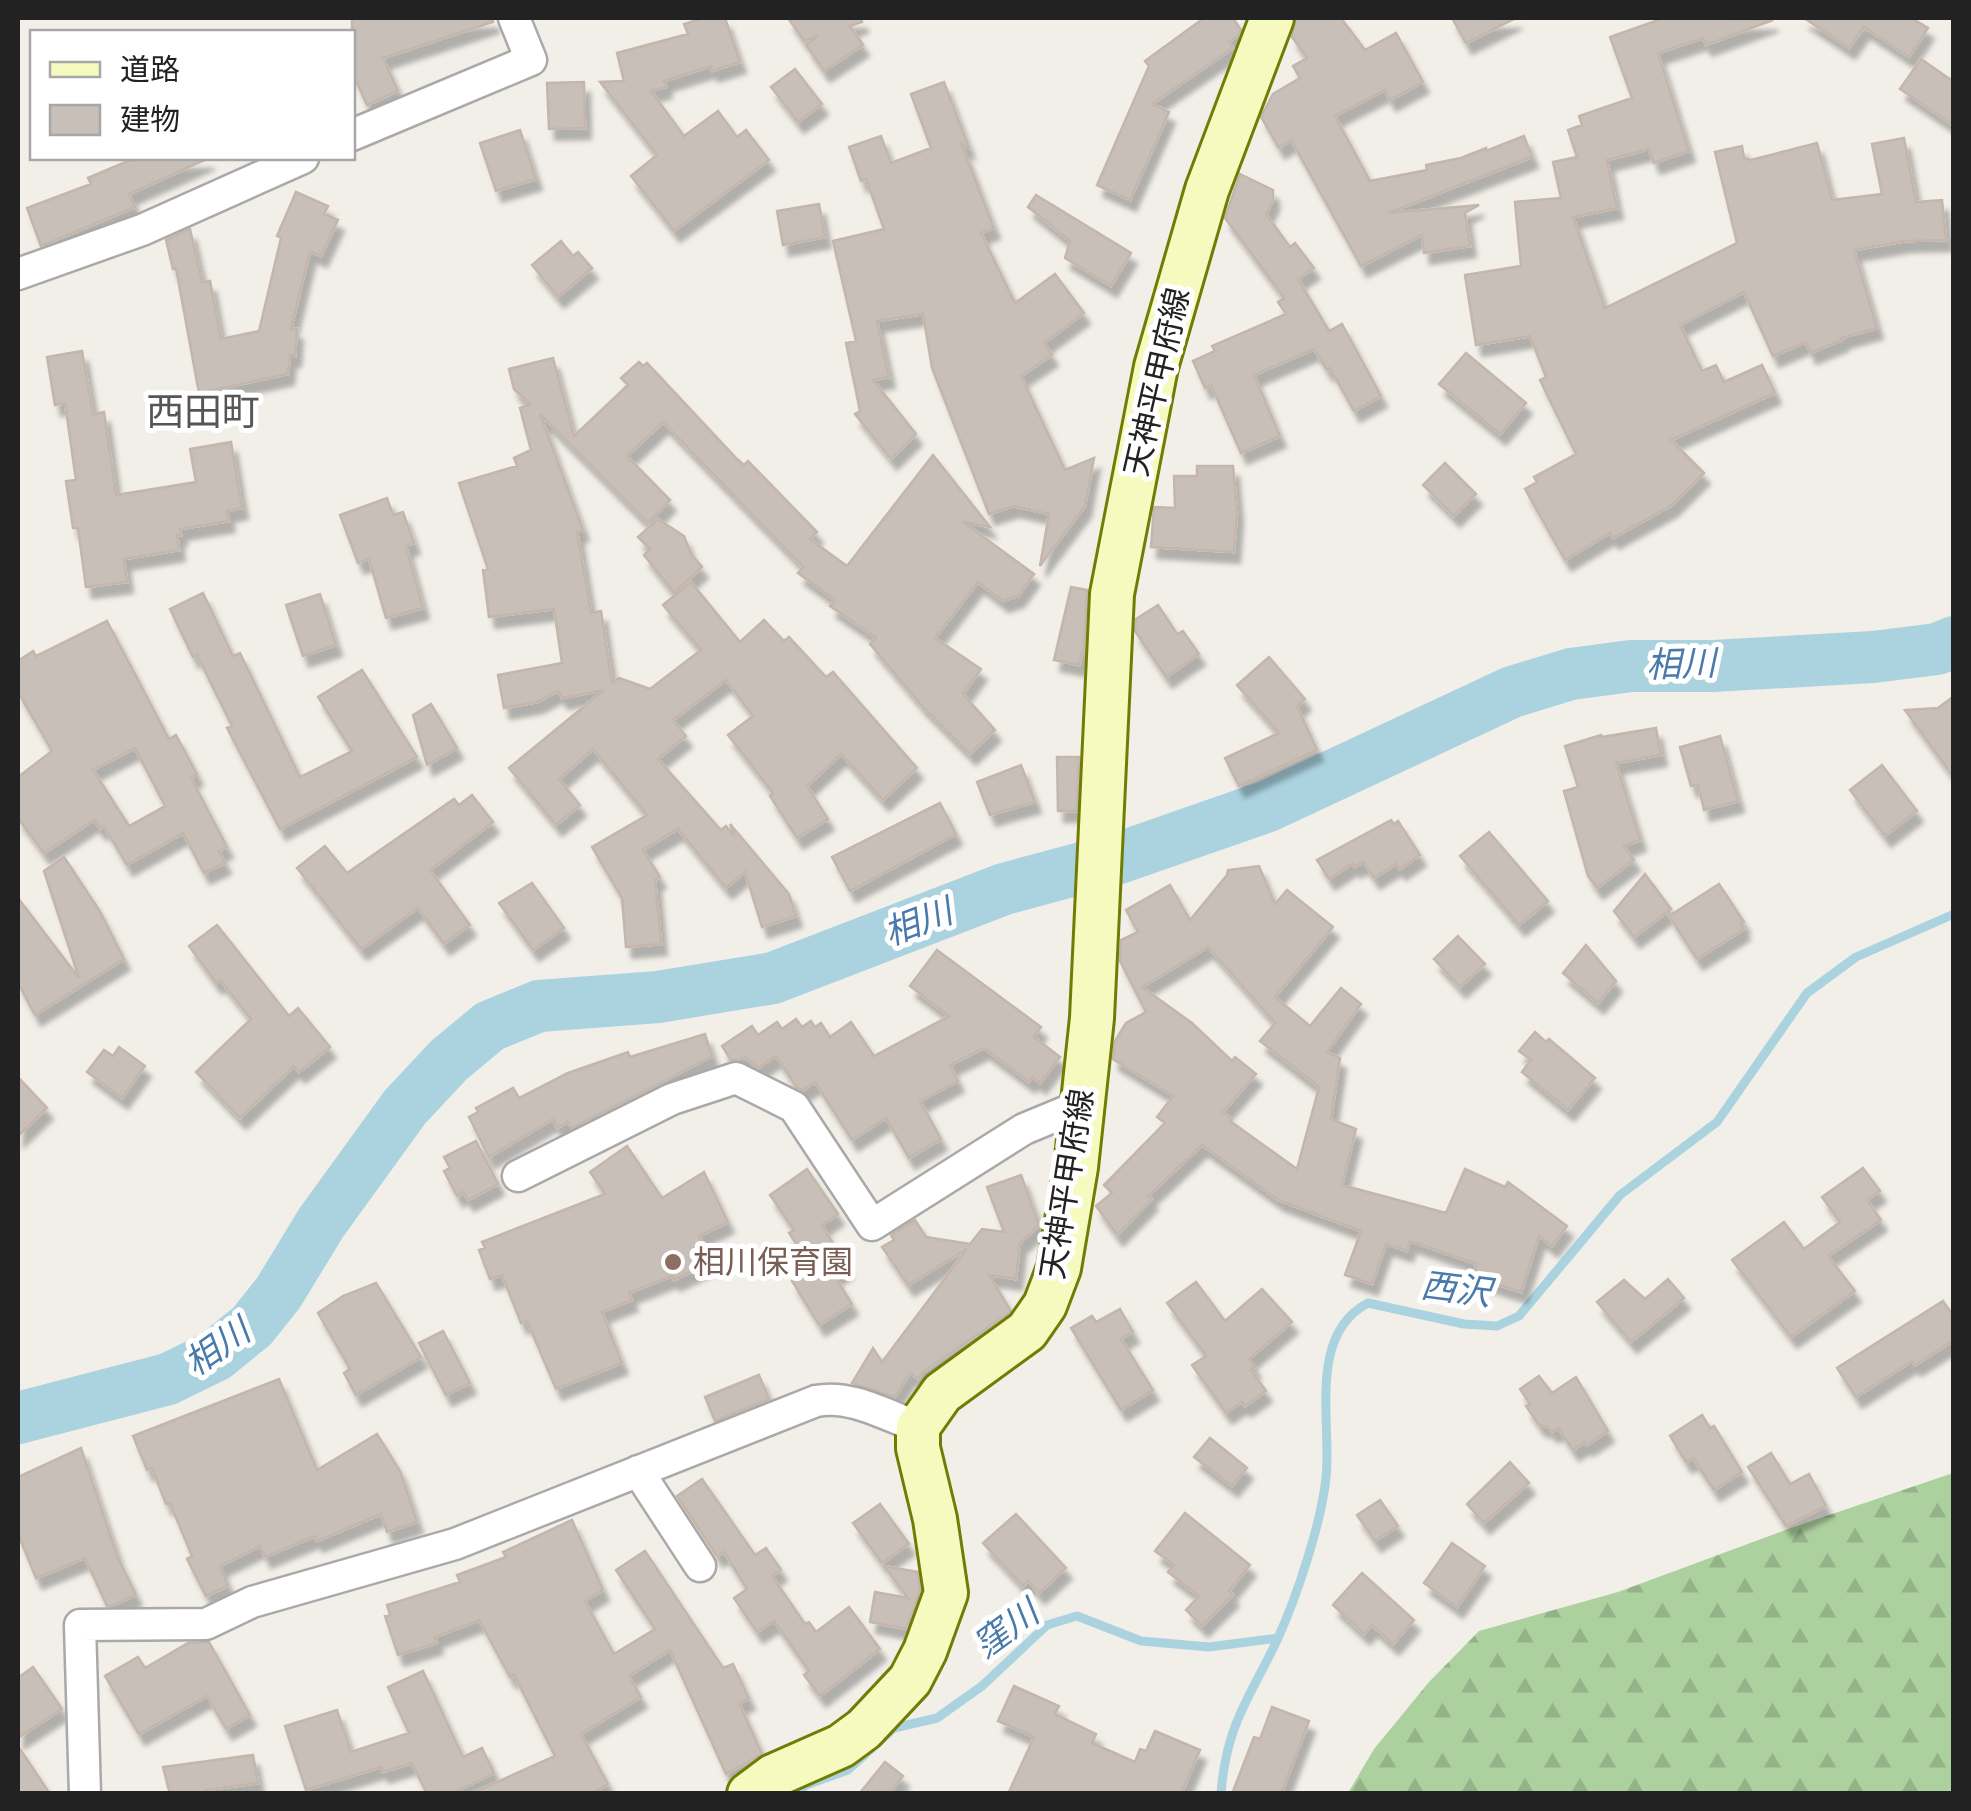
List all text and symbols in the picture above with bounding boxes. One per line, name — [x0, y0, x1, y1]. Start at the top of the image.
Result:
legend — [30, 30, 355, 160]
text: 道路 — [120, 53, 180, 86]
text: 建物 — [120, 103, 180, 136]
street label: 天神平甲府線 — [1118, 284, 1196, 480]
district label: 西田町 — [146, 391, 260, 433]
water label: 相川 — [1645, 643, 1721, 684]
water label: 相川 — [878, 889, 961, 952]
street label: 天神平甲府線 — [1034, 1086, 1100, 1282]
place label: 相川保育園 — [693, 1244, 853, 1280]
marker: 相川保育園 — [662, 1251, 684, 1273]
water label: 西沢 — [1419, 1265, 1497, 1313]
water label: 相川 — [177, 1308, 260, 1383]
water label: 窪川 — [966, 1590, 1049, 1665]

